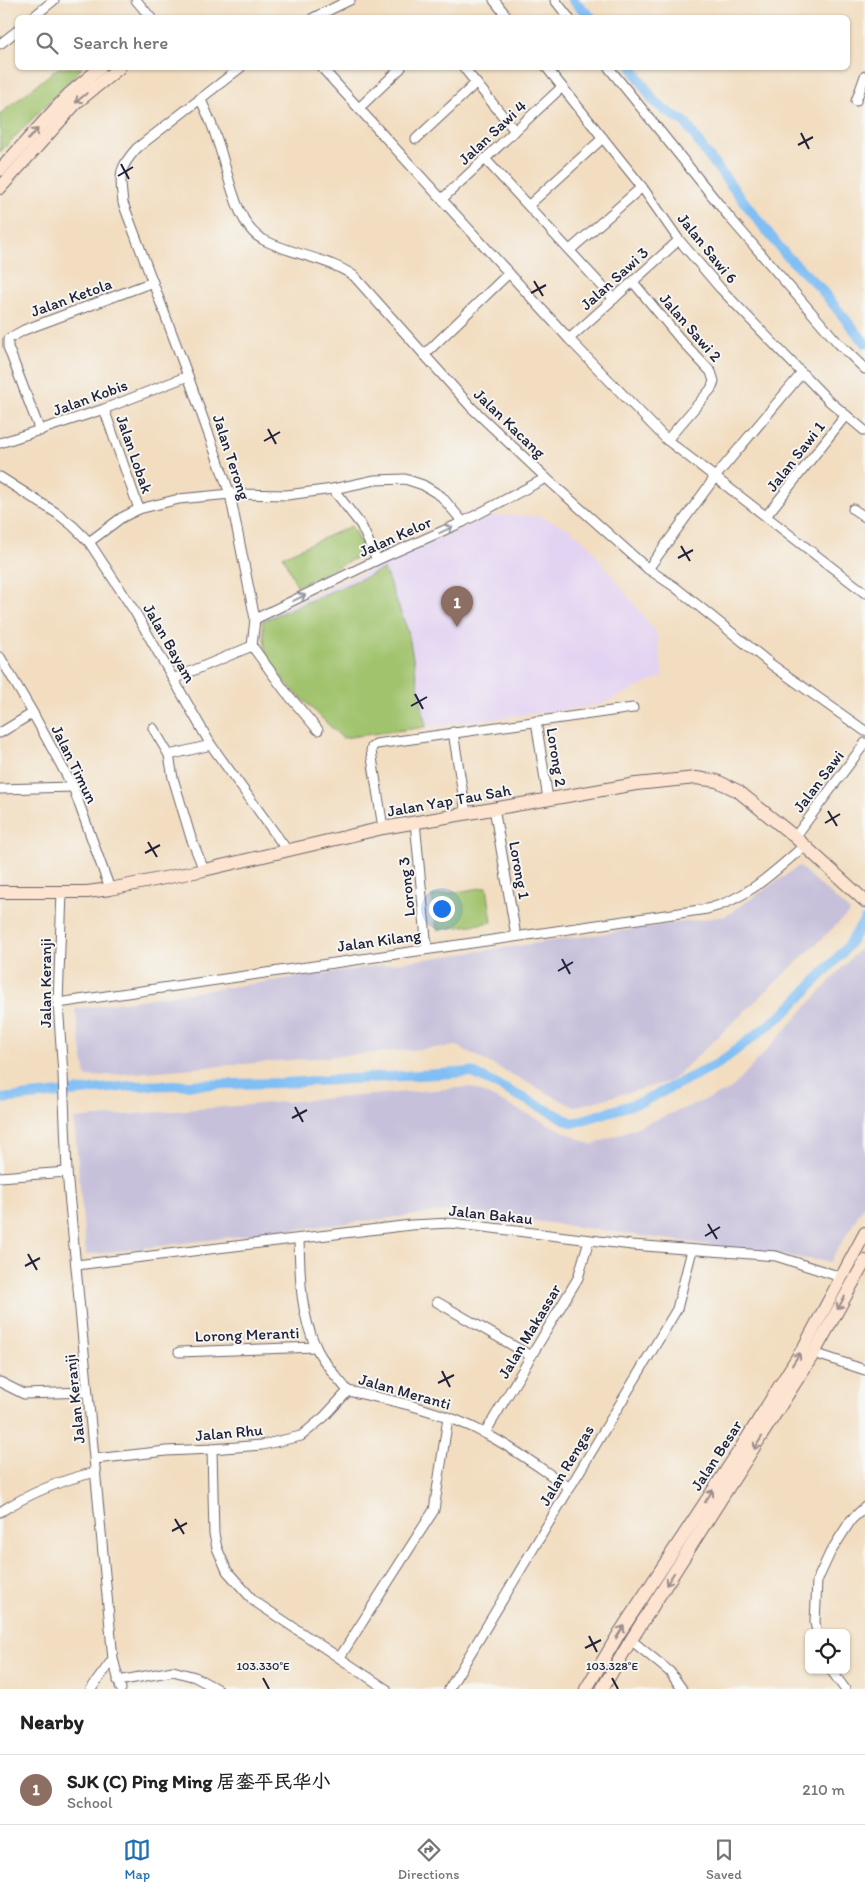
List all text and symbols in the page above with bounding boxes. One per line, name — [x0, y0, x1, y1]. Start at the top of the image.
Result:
search box — [15, 15, 850, 70]
icon: search — [33, 29, 61, 57]
text: Search here — [73, 31, 168, 54]
one-way arrow — [75, 93, 88, 104]
street label: Jalan Sawi 4 — [454, 96, 530, 169]
one-way arrow — [27, 127, 38, 140]
street label: Jalan Sawi 6 — [674, 209, 742, 287]
street label: Jalan Sawi 3 — [576, 243, 652, 314]
street label: Jalan Ketola — [28, 274, 114, 321]
street label: Jalan Sawi 2 — [656, 289, 726, 366]
street label: Jalan Kobis — [50, 375, 130, 420]
street label: Jalan Kacang — [470, 385, 550, 463]
street label: Jalan Terong — [209, 412, 255, 503]
street label: Jalan Lobak — [112, 413, 157, 496]
street label: Jalan Sawi 1 — [762, 417, 829, 495]
street label: Jalan Kelor — [356, 512, 435, 561]
one-way arrow — [438, 524, 453, 534]
pin: 1 — [441, 586, 473, 627]
one-way arrow — [291, 593, 306, 602]
street label: Jalan Bayam — [139, 600, 200, 687]
street label: Jalan Timun — [47, 722, 102, 806]
street label: Lorong 2 — [542, 726, 571, 789]
street label: Jalan Sawi — [789, 747, 848, 816]
street label: Jalan Yap Tau Sah — [386, 780, 513, 821]
street label: Lorong 1 — [505, 840, 534, 901]
street label: Lorong 3 — [394, 856, 419, 918]
your location — [429, 896, 455, 922]
street label: Jalan Kilang — [336, 925, 423, 956]
street label: Jalan Keranji — [36, 938, 55, 1028]
street label: Jalan Bakau — [448, 1201, 534, 1228]
street label: Jalan Makassar — [494, 1280, 565, 1382]
one-way arrow — [836, 1296, 846, 1310]
street label: Lorong Meranti — [194, 1323, 300, 1346]
street label: Jalan Keranji — [60, 1353, 89, 1445]
one-way arrow — [792, 1353, 802, 1367]
street label: Jalan Meranti — [357, 1369, 453, 1414]
street label: Jalan Besar — [687, 1416, 747, 1494]
street label: Jalan Rhu — [195, 1420, 264, 1445]
street label: Jalan Rengas — [535, 1421, 598, 1509]
one-way arrow — [752, 1435, 762, 1449]
one-way arrow — [704, 1490, 714, 1504]
one-way arrow — [665, 1572, 675, 1586]
one-way arrow — [615, 1626, 625, 1640]
map controls — [805, 1629, 850, 1674]
button: locate — [805, 1629, 850, 1674]
text: 103.330°E — [236, 1659, 290, 1673]
text: 103.328°E — [586, 1659, 638, 1673]
text: Nearby — [20, 1709, 84, 1734]
text: SJK (C) Ping Ming 居銮平民华小 — [67, 1770, 331, 1793]
text: 1 — [32, 1780, 40, 1799]
text: 210 m — [802, 1780, 845, 1799]
text: School — [67, 1793, 113, 1812]
tab: Map — [123, 1836, 151, 1883]
tab: Directions — [398, 1836, 459, 1883]
tab: Saved — [706, 1836, 742, 1883]

